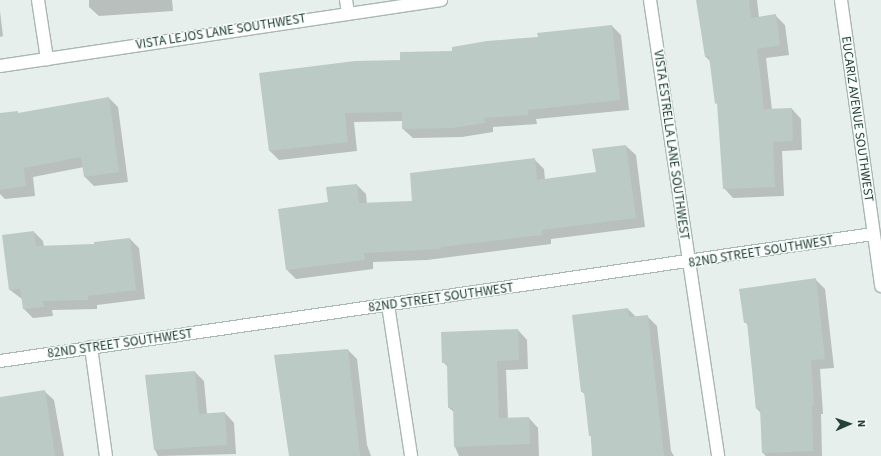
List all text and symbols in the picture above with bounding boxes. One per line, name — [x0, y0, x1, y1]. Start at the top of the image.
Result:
street label: VISTA LEJOS LANE SOUTHWEST — [135, 11, 307, 53]
street label: EUCARIZ AVENUE SOUTHWEST — [838, 35, 876, 203]
street label: VISTA ESTRELLA LANE SOUTHWEST — [650, 49, 692, 241]
street label: 82ND STREET SOUTHWEST — [687, 233, 835, 271]
street label: 82ND STREET SOUTHWEST — [367, 280, 515, 316]
street label: 82ND STREET SOUTHWEST — [46, 326, 194, 362]
north arrow — [829, 404, 869, 444]
text: N — [854, 420, 869, 427]

